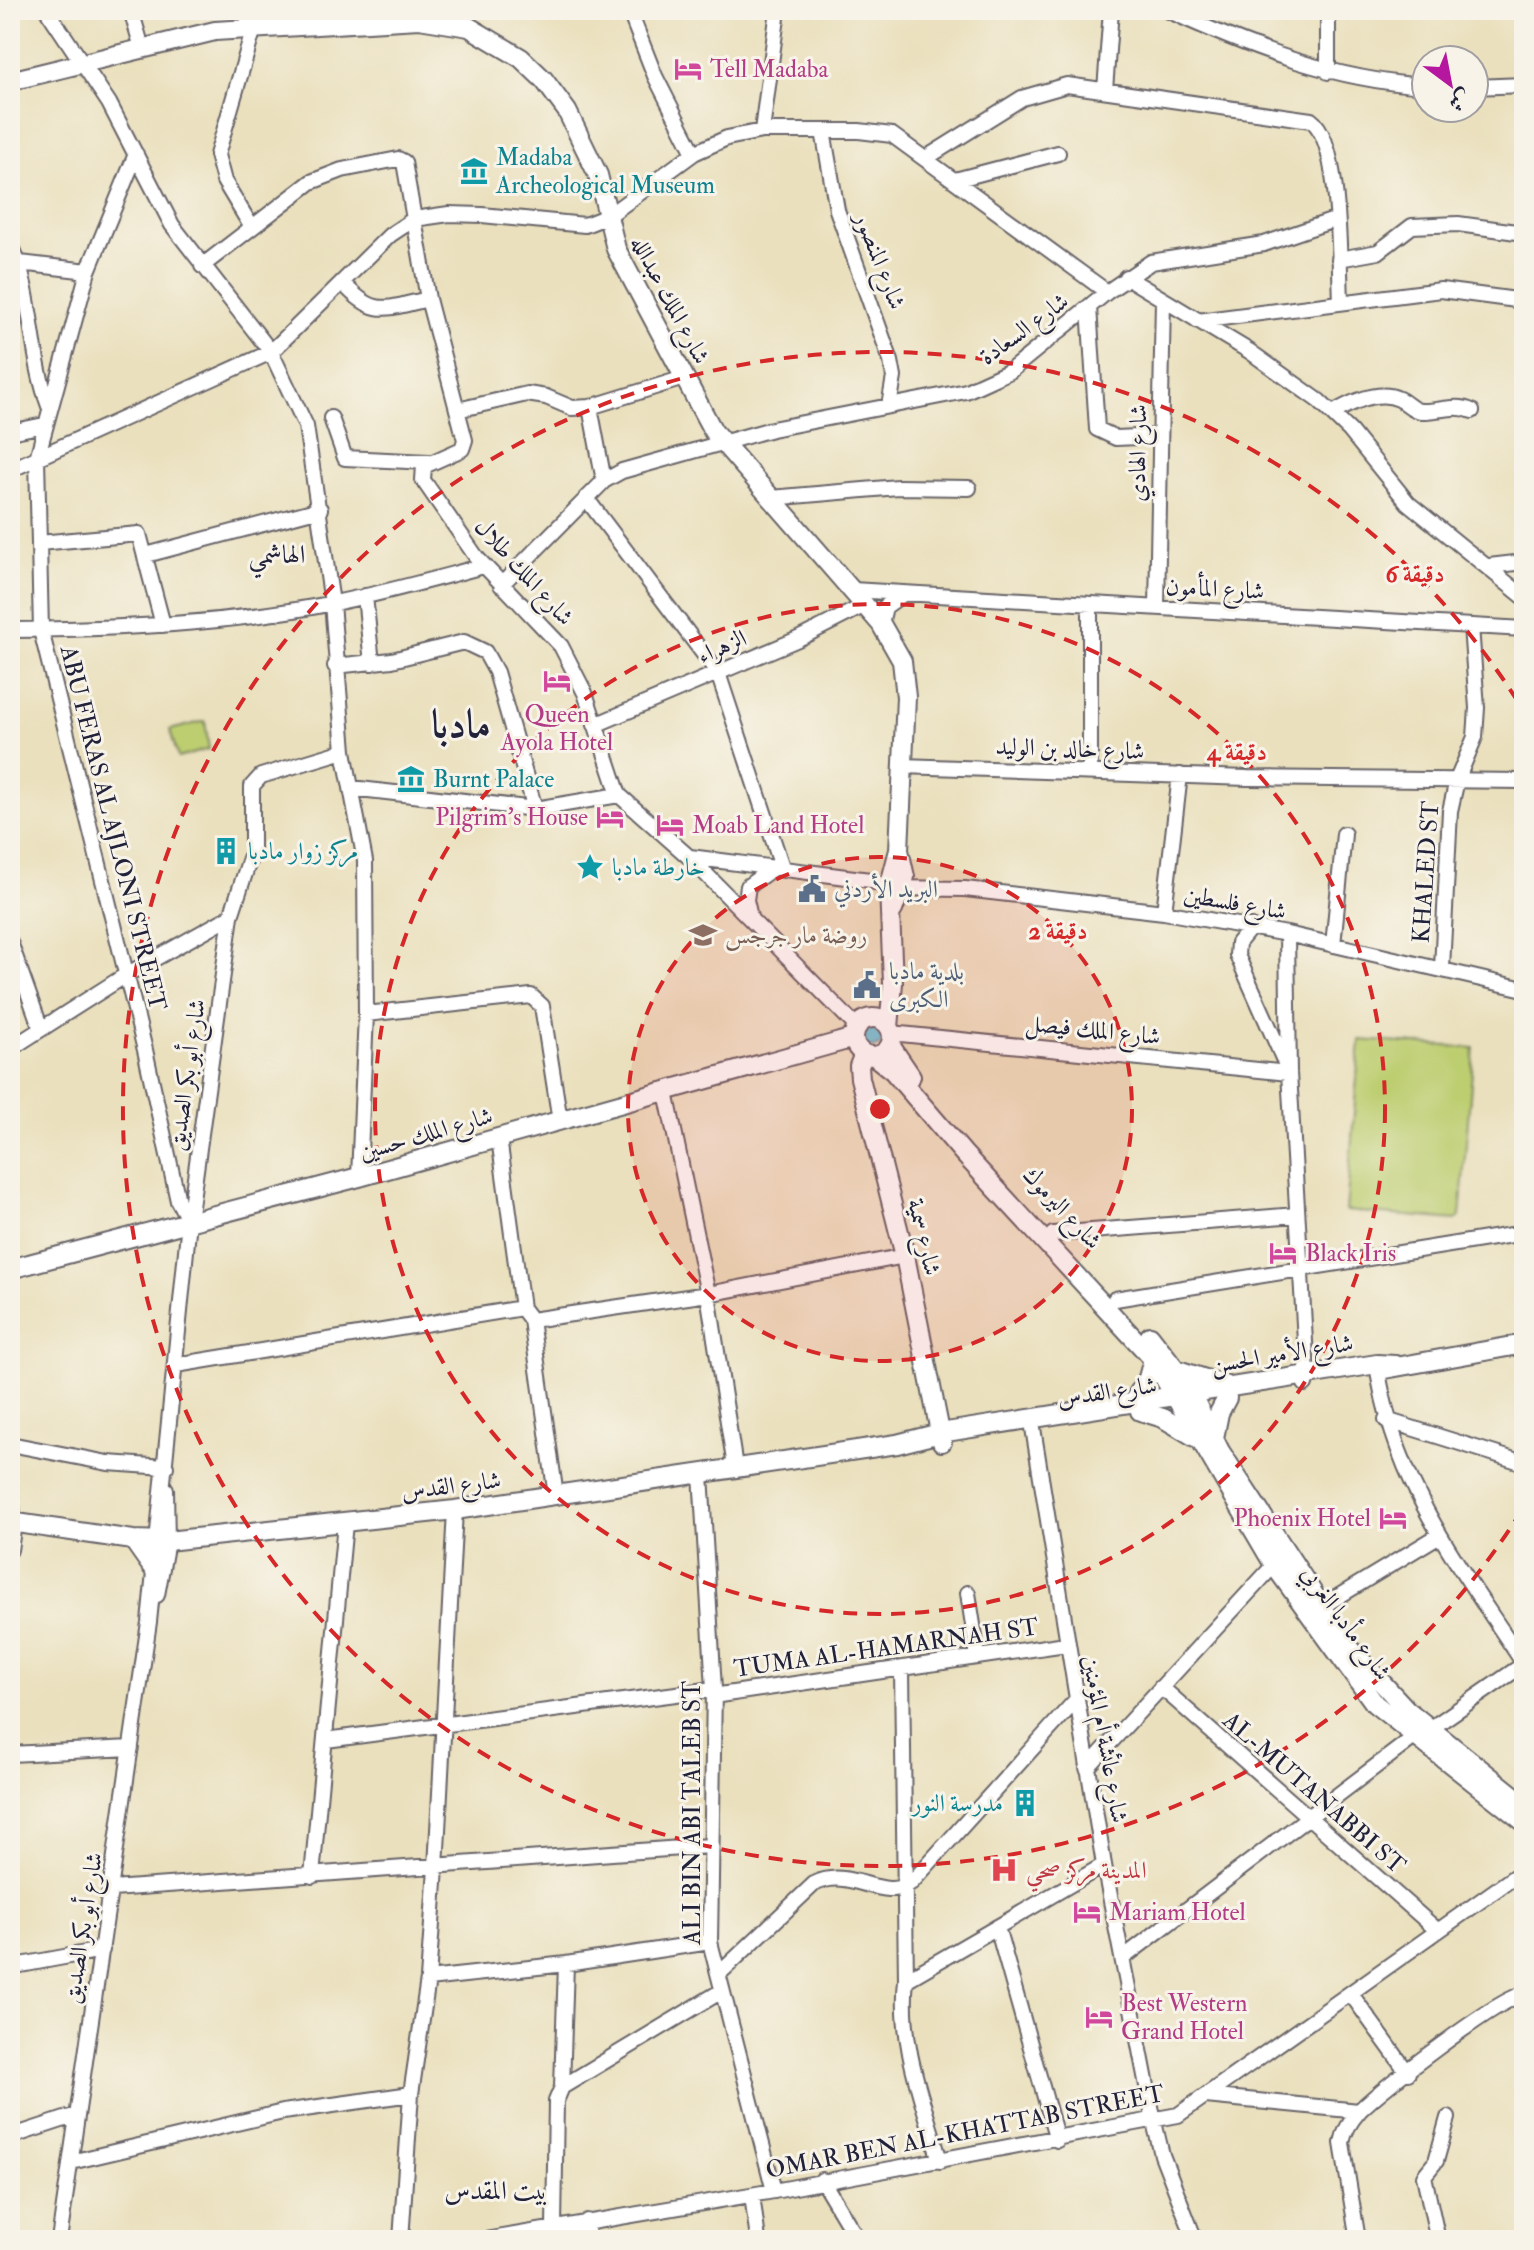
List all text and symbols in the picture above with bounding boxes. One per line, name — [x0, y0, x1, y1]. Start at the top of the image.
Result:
north arrow — [1410, 44, 1490, 124]
hotel icon: Tell Madaba — [673, 54, 703, 84]
place label: Tell Madaba — [710, 54, 830, 85]
text: ش — [1443, 82, 1477, 118]
place label: Madaba Archeological Museum — [495, 142, 715, 201]
museum icon: Madaba Archeological Museum — [459, 156, 489, 186]
street label: شارع المنصور — [843, 206, 913, 315]
street label: شارع الملك عبدالله — [620, 230, 717, 371]
street label: شارع السعادة — [973, 286, 1077, 375]
street label: شارع الهادي — [1122, 404, 1158, 502]
street label: شارع الملك طلال — [465, 512, 581, 635]
district label: الهاشمي — [248, 539, 306, 579]
text: 6 دقيقة — [1385, 559, 1445, 590]
street label: شارع المأمون — [1165, 569, 1265, 611]
street label: الزهراء — [693, 623, 751, 671]
street label: ABU FERAS AL AJLONI STREET — [52, 641, 173, 1014]
hotel icon: Queen Ayola Hotel — [542, 666, 572, 696]
district label: مادبا — [431, 699, 491, 750]
place label: Queen Ayola Hotel — [500, 699, 613, 758]
street label: شارع خالد بن الوليد — [995, 731, 1145, 771]
text: 4 دقيقة — [1206, 737, 1267, 768]
museum icon: Burnt Palace — [396, 764, 426, 794]
place label: Burnt Palace — [433, 764, 554, 795]
street label: KHALED ST — [1406, 800, 1446, 944]
place label: Pilgrim's House — [435, 802, 588, 833]
hotel icon: Pilgrim's House — [595, 802, 625, 832]
hotel icon: Moab Land Hotel — [655, 810, 685, 840]
place label: Moab Land Hotel — [692, 810, 864, 841]
building icon: مركز زوار مادبا — [211, 836, 241, 866]
place label: مركز زوار مادبا — [248, 836, 358, 868]
place icon: خارطة مادبا — [575, 852, 605, 882]
place label: خارطة مادبا — [612, 852, 705, 883]
place label: البريد الأردني — [834, 873, 938, 908]
public building icon: البريد الأردني — [797, 874, 827, 904]
street label: شارع فلسطين — [1181, 879, 1289, 931]
text: 2 دقيقة — [1028, 916, 1088, 947]
school or university icon: روضة مار جرجس — [688, 920, 718, 950]
place label: روضة مار جرجس — [725, 920, 867, 951]
place label: بلدية مادبا الكبرى — [889, 956, 964, 1015]
public building icon: بلدية مادبا الكبرى — [852, 970, 882, 1000]
street label: شارع أبو بكر الصديق — [159, 997, 217, 1153]
street label: شارع الملك فيصل — [1024, 1008, 1162, 1056]
centre of rings — [866, 1095, 894, 1123]
street label: شارع الملك حسين — [356, 1100, 497, 1172]
street label: شارع اليرموك — [1013, 1160, 1108, 1259]
street label: شارع سمية — [896, 1195, 948, 1280]
hotel icon: Black Iris — [1268, 1238, 1298, 1268]
place label: Black Iris — [1305, 1238, 1396, 1269]
street label: شارع الأمير الحسن — [1208, 1326, 1356, 1384]
street label: شارع القدس — [1055, 1370, 1159, 1418]
street label: شارع القدس — [399, 1465, 503, 1511]
place label: Phoenix Hotel — [1233, 1503, 1371, 1534]
hotel icon: Phoenix Hotel — [1378, 1503, 1408, 1533]
street label: شارع مأدبا الغربي — [1291, 1558, 1400, 1689]
street label: TUMA AL-HAMARNAH ST — [732, 1611, 1040, 1685]
street label: شارع عائشة أم المؤمنين — [1070, 1652, 1137, 1826]
street label: ALI BIN ABI TALEB ST — [677, 1681, 708, 1946]
street label: AL-MUTANABBI ST — [1216, 1705, 1412, 1881]
place label: مدرسة النور — [910, 1788, 1003, 1819]
building icon: مدرسة النور — [1010, 1788, 1040, 1818]
street label: شارع أبو بكر الصديق — [54, 1850, 114, 2007]
hospital icon: المدينة مركز صحي — [989, 1855, 1019, 1885]
place label: المدينة مركز صحي — [1026, 1855, 1147, 1893]
hotel icon: Mariam Hotel — [1072, 1897, 1102, 1927]
place label: Mariam Hotel — [1109, 1897, 1246, 1928]
place label: Best Western Grand Hotel — [1121, 1988, 1247, 2047]
hotel icon: Best Western Grand Hotel — [1084, 2002, 1114, 2032]
street label: OMAR BEN AL-KHATTAB STREET — [763, 2078, 1167, 2186]
district label: بيت المقدس — [444, 2175, 548, 2207]

